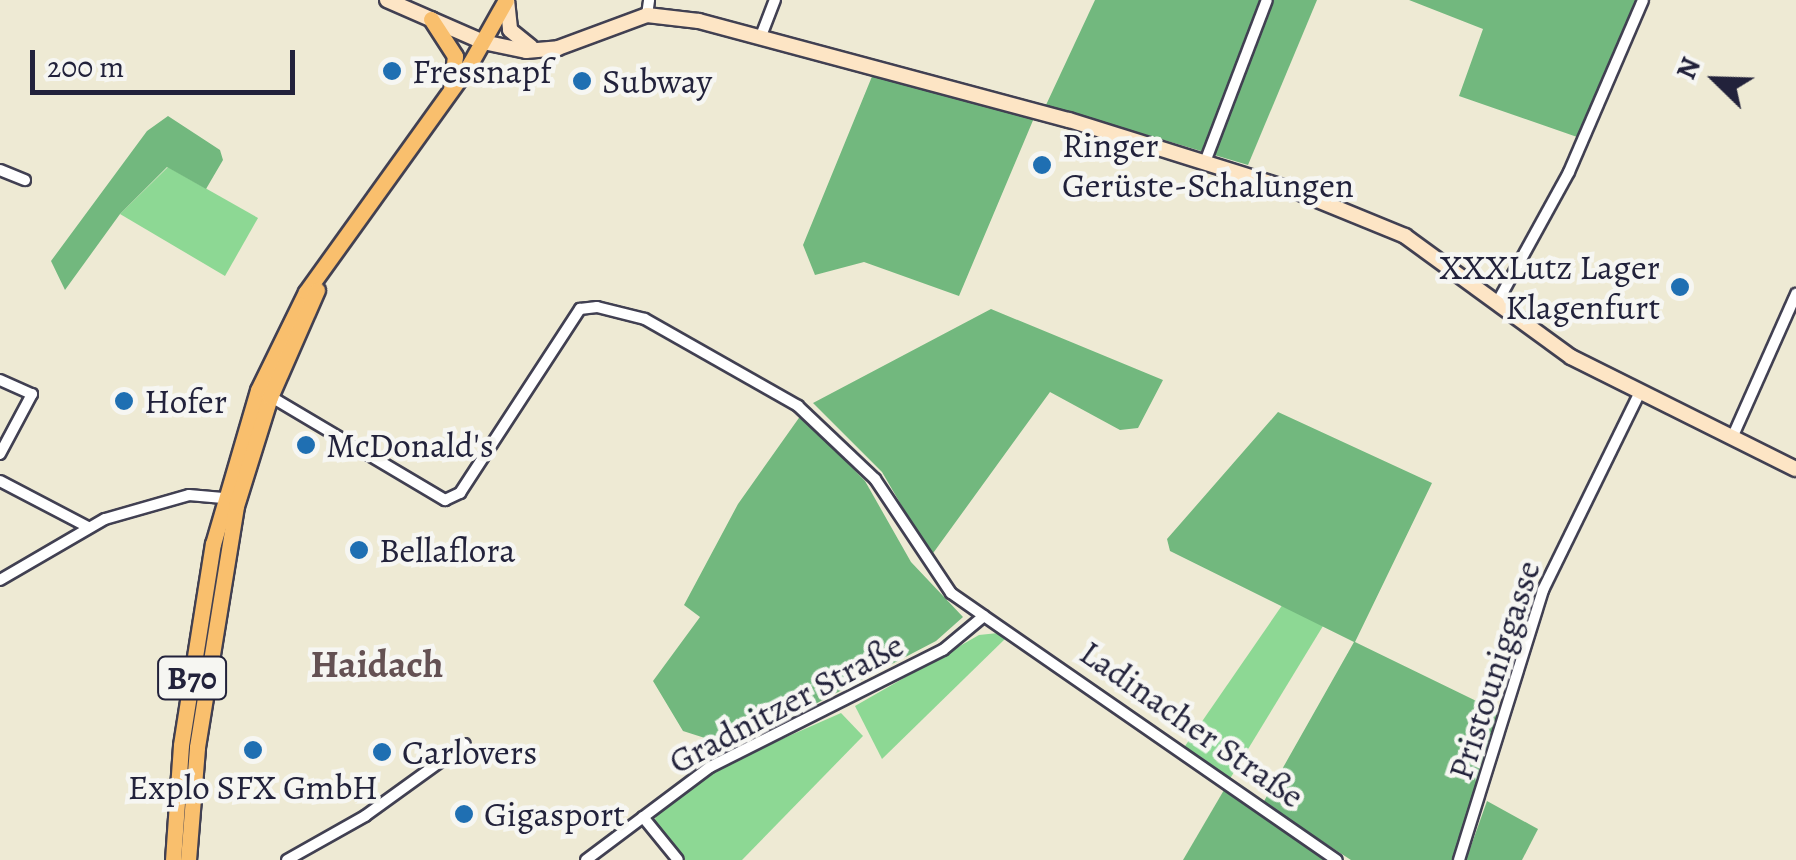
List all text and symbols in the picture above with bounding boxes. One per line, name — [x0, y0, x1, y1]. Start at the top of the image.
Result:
scale bar — [35, 30, 300, 92]
north arrow — [1666, 30, 1766, 130]
text: 200 m — [47, 47, 124, 87]
place label: Fressnapf — [412, 50, 552, 92]
text: N — [1667, 51, 1710, 85]
marker: Fressnapf — [381, 60, 403, 82]
place label: Subway — [602, 60, 712, 102]
marker: Subway — [571, 70, 593, 92]
place label: Ringer Gerüste-Schalungen — [1062, 124, 1354, 206]
marker: Ringer Gerüste-Schalungen — [1031, 154, 1053, 176]
place label: XXXLutz Lager Klagenfurt — [1439, 246, 1660, 328]
marker: XXXLutz Lager Klagenfurt — [1669, 276, 1691, 298]
place label: Hofer — [144, 380, 227, 422]
marker: Hofer — [113, 390, 135, 412]
place label: McDonald's — [326, 424, 494, 466]
marker: McDonald's — [295, 434, 317, 456]
place label: Bellaflora — [379, 529, 515, 571]
marker: Bellaflora — [348, 539, 370, 561]
street label: Pristouniggasse — [1439, 555, 1549, 785]
street label: Gradnitzer Straße — [662, 624, 910, 782]
street label: Ladinacher Straße — [1072, 631, 1312, 817]
district label: Haidach — [311, 642, 443, 688]
road number: B70 — [157, 651, 227, 705]
place label: Carlovers — [402, 731, 537, 773]
marker: Explo SFX GmbH — [242, 739, 264, 761]
marker: Carlovers — [371, 741, 393, 763]
place label: Explo SFX GmbH — [128, 766, 378, 808]
place label: Gigasport — [484, 793, 625, 835]
marker: Gigasport — [453, 803, 475, 825]

